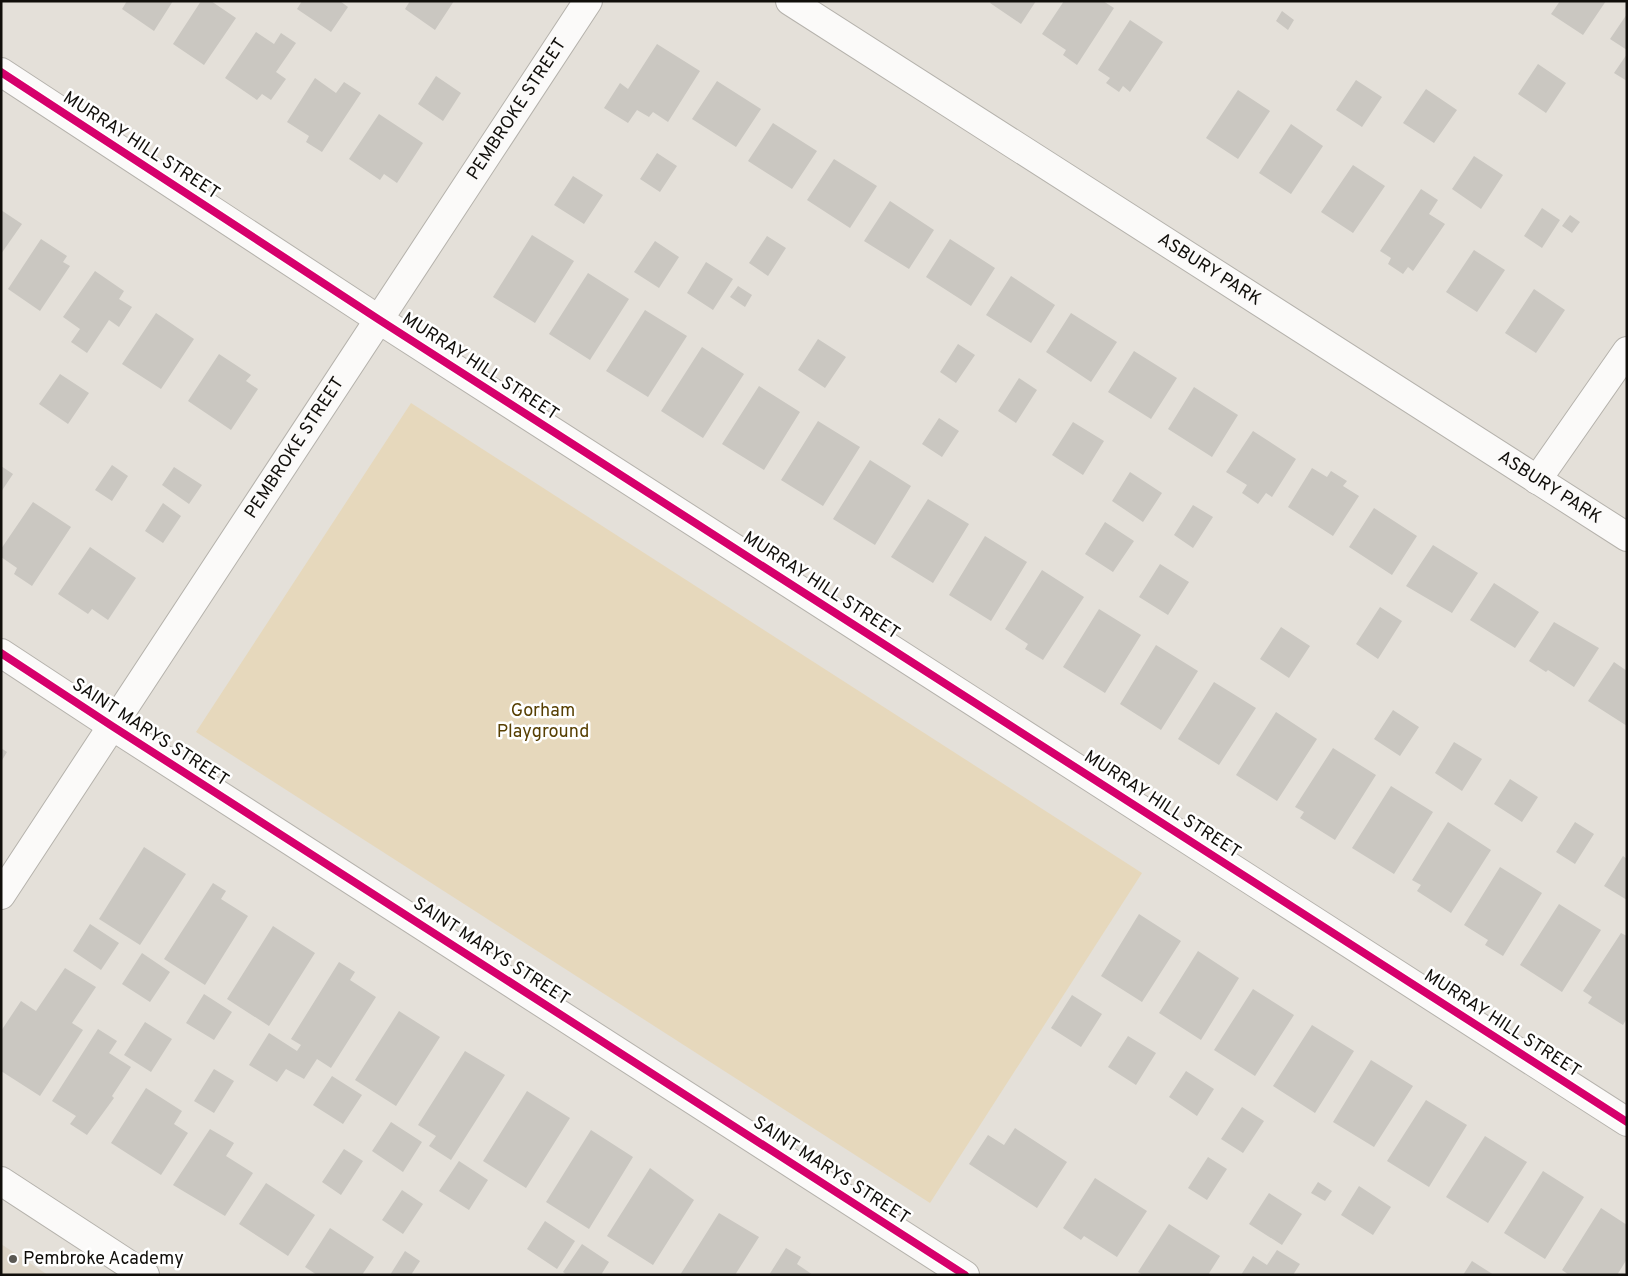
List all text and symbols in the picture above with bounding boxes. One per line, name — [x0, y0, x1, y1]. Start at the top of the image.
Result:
street label: PEMBROKE STREET — [462, 34, 572, 184]
street label: MURRAY HILL STREET — [58, 87, 224, 205]
street label: ASBURY PARK — [1153, 228, 1266, 311]
street label: MURRAY HILL STREET — [397, 308, 563, 426]
street label: PEMBROKE STREET — [240, 373, 350, 523]
street label: ASBURY PARK — [1493, 446, 1606, 529]
street label: MURRAY HILL STREET — [738, 527, 904, 645]
street label: SAINT MARYS STREET — [67, 674, 233, 792]
park label: Gorham Playground — [497, 700, 589, 744]
street label: MURRAY HILL STREET — [1079, 746, 1245, 864]
street label: SAINT MARYS STREET — [408, 893, 574, 1011]
street label: MURRAY HILL STREET — [1419, 965, 1585, 1083]
street label: SAINT MARYS STREET — [748, 1112, 914, 1230]
place label: Pembroke Academy — [23, 1248, 184, 1271]
marker: Pembroke Academy — [7, 1253, 19, 1265]

